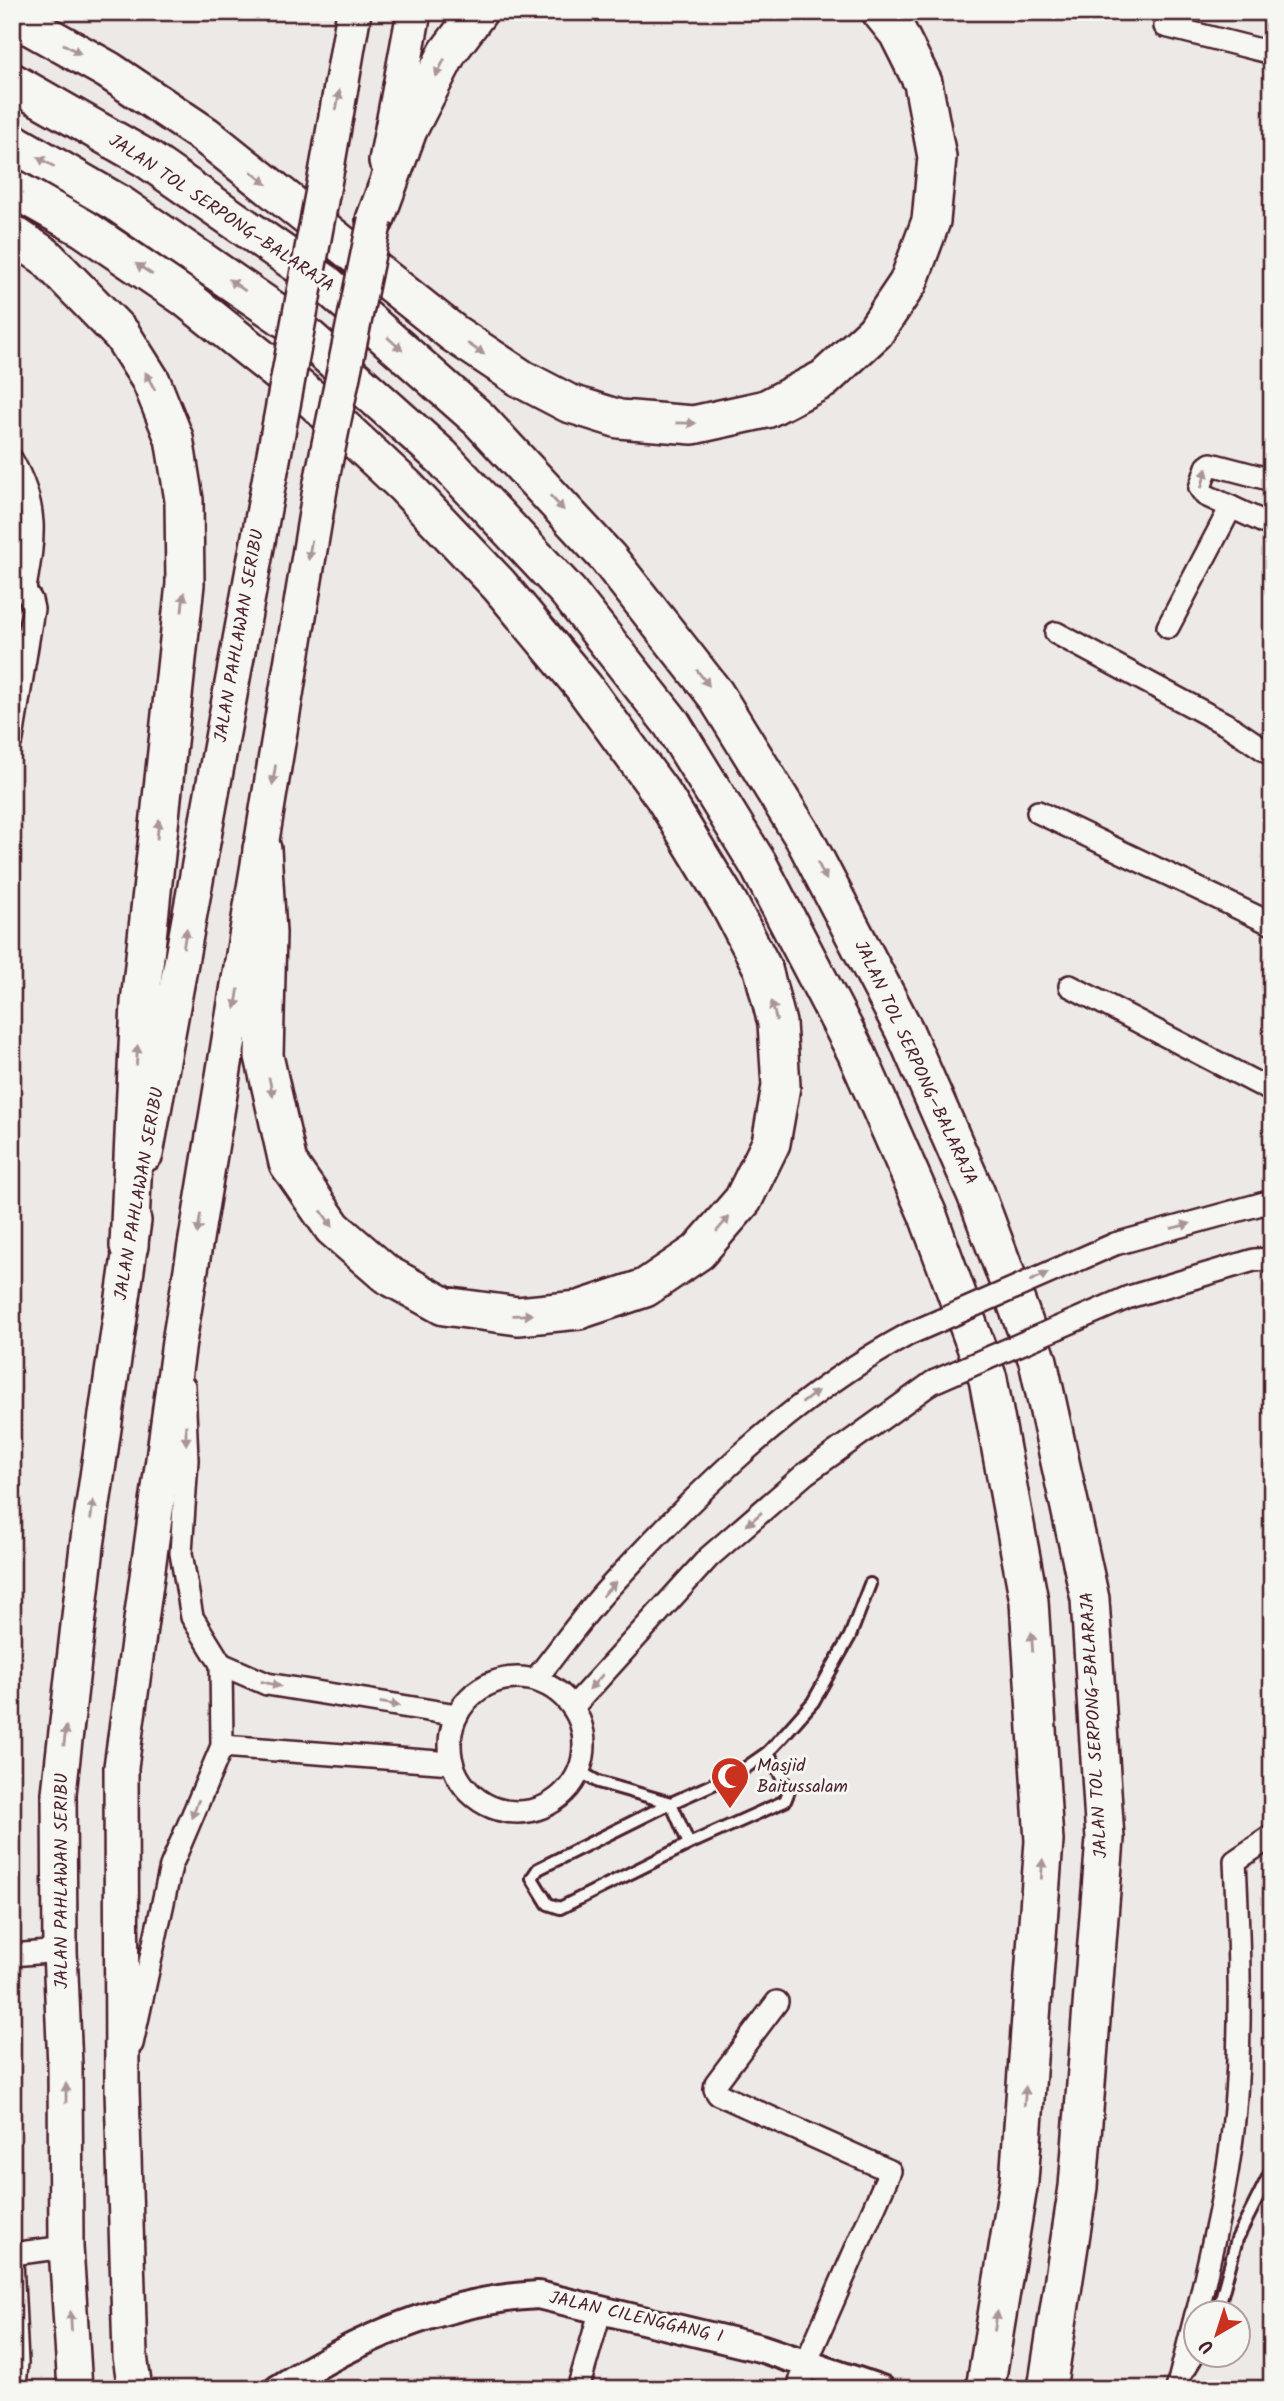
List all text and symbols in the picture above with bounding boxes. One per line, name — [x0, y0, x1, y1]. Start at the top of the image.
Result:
one-way arrow — [62, 43, 81, 55]
one-way arrow — [434, 58, 445, 78]
one-way arrow — [333, 89, 344, 111]
street label: JALAN TOL SERPONG–BALARAJA — [102, 127, 340, 301]
one-way arrow — [36, 156, 55, 168]
one-way arrow — [250, 170, 268, 185]
one-way arrow — [134, 263, 153, 276]
one-way arrow — [228, 278, 246, 292]
one-way arrow — [386, 336, 403, 351]
one-way arrow — [467, 342, 485, 356]
one-way arrow — [144, 371, 156, 391]
one-way arrow — [675, 418, 697, 429]
one-way arrow — [1199, 467, 1210, 489]
one-way arrow — [549, 494, 565, 511]
street label: JALAN PAHLAWAN SERIBU — [207, 527, 273, 745]
one-way arrow — [304, 539, 315, 561]
one-way arrow — [177, 591, 188, 613]
one-way arrow — [695, 668, 710, 686]
one-way arrow — [268, 764, 279, 786]
one-way arrow — [153, 817, 164, 839]
one-way arrow — [816, 861, 827, 881]
one-way arrow — [180, 926, 191, 948]
street label: JALAN TOL SERPONG–BALARAJA — [845, 936, 985, 1190]
one-way arrow — [231, 988, 242, 1010]
one-way arrow — [768, 1000, 779, 1022]
one-way arrow — [132, 1044, 143, 1066]
one-way arrow — [266, 1076, 277, 1098]
street label: JALAN PAHLAWAN SERIBU — [107, 1085, 173, 1303]
one-way arrow — [320, 1210, 334, 1228]
one-way arrow — [193, 1213, 204, 1235]
one-way arrow — [715, 1215, 730, 1232]
one-way arrow — [1171, 1220, 1192, 1230]
one-way arrow — [1029, 1271, 1050, 1282]
one-way arrow — [513, 1309, 535, 1320]
one-way arrow — [800, 1390, 818, 1405]
one-way arrow — [181, 1424, 192, 1446]
one-way arrow — [87, 1499, 98, 1521]
one-way arrow — [745, 1511, 762, 1526]
one-way arrow — [600, 1581, 616, 1598]
street label: JALAN TOL SERPONG–BALARAJA — [1074, 1591, 1116, 1859]
one-way arrow — [1026, 1631, 1037, 1653]
one-way arrow — [588, 1673, 604, 1691]
one-way arrow — [260, 1679, 282, 1690]
one-way arrow — [379, 1699, 401, 1710]
one-way arrow — [60, 1725, 71, 1747]
place label: Masjid Baitussalam — [757, 1752, 848, 1802]
mosque icon: Masjid Baitussalam — [709, 1755, 751, 1810]
street label: JALAN PAHLAWAN SERIBU — [48, 1773, 77, 1989]
one-way arrow — [189, 1798, 200, 1819]
one-way arrow — [1037, 1858, 1048, 1880]
one-way arrow — [60, 2082, 72, 2104]
one-way arrow — [1020, 2085, 1031, 2107]
street label: JALAN CILENGGANG I — [546, 2284, 726, 2352]
north arrow — [1182, 2300, 1252, 2370]
one-way arrow — [65, 2309, 76, 2331]
one-way arrow — [991, 2310, 1002, 2332]
text: U — [1193, 2330, 1221, 2361]

